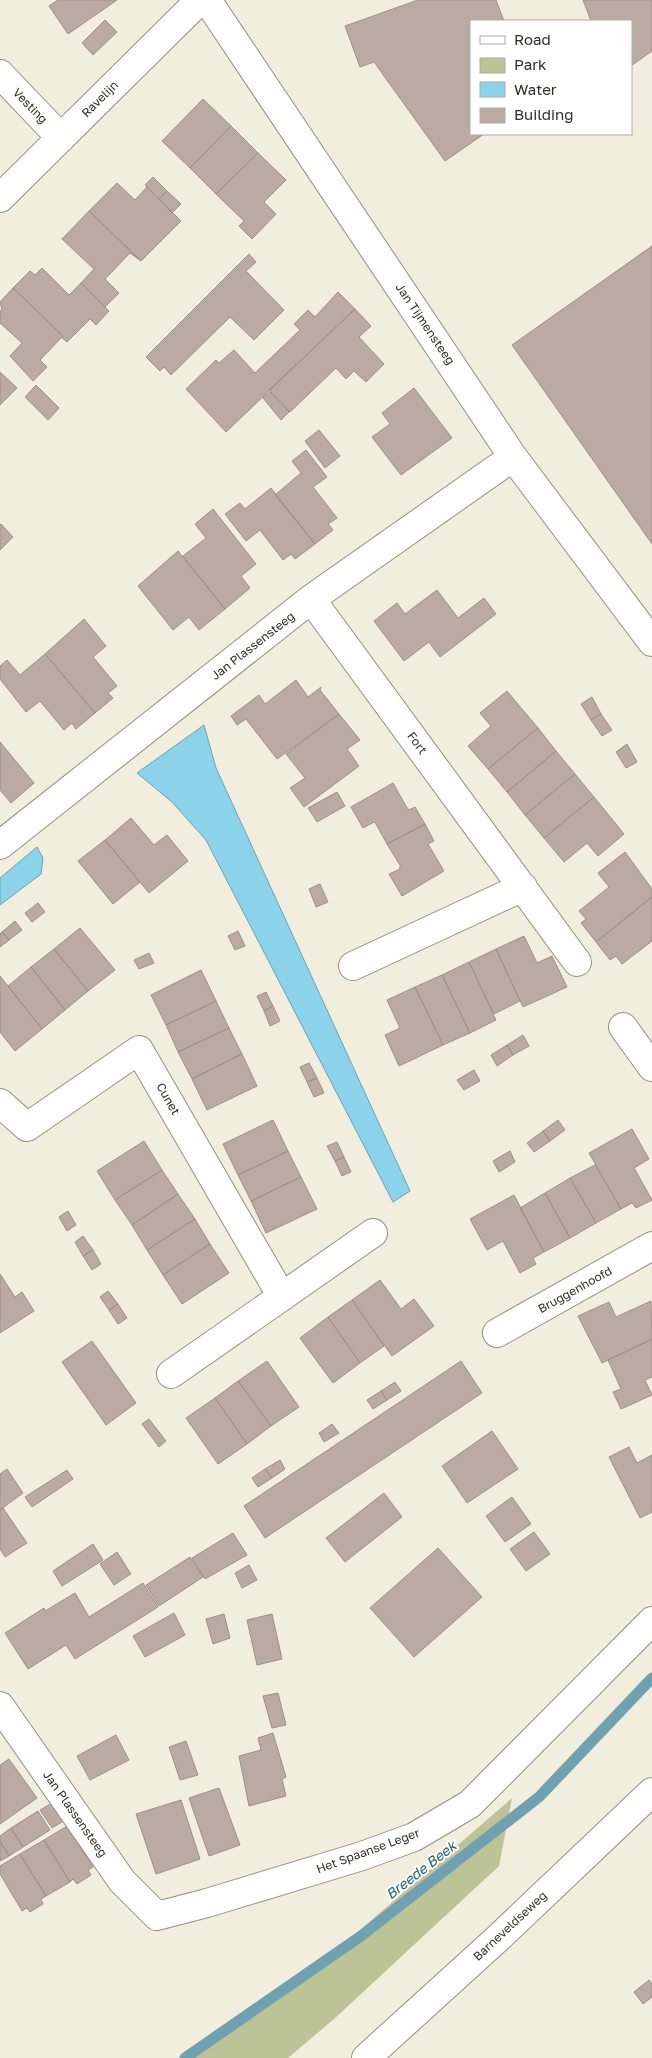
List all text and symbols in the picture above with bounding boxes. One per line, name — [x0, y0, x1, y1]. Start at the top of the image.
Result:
legend — [470, 20, 632, 135]
text: Road — [514, 30, 551, 48]
text: Park — [514, 55, 547, 73]
street label: Ravelijn — [78, 77, 121, 120]
text: Water — [514, 80, 557, 98]
street label: Vesting — [10, 85, 51, 126]
text: Building — [514, 105, 574, 123]
street label: Jan Tijmensteeg — [393, 280, 458, 367]
street label: Jan Plassensteeg — [208, 608, 297, 683]
street label: Fort — [404, 729, 431, 757]
street label: Cunet — [153, 1080, 184, 1118]
street label: Bruggenhoofd — [535, 1263, 614, 1316]
street label: Jan Plassensteeg — [40, 1768, 111, 1860]
street label: Het Spaanse Leger — [314, 1825, 422, 1876]
water label: Breede Beek — [382, 1836, 461, 1902]
street label: Barneveldseweg — [470, 1888, 550, 1964]

